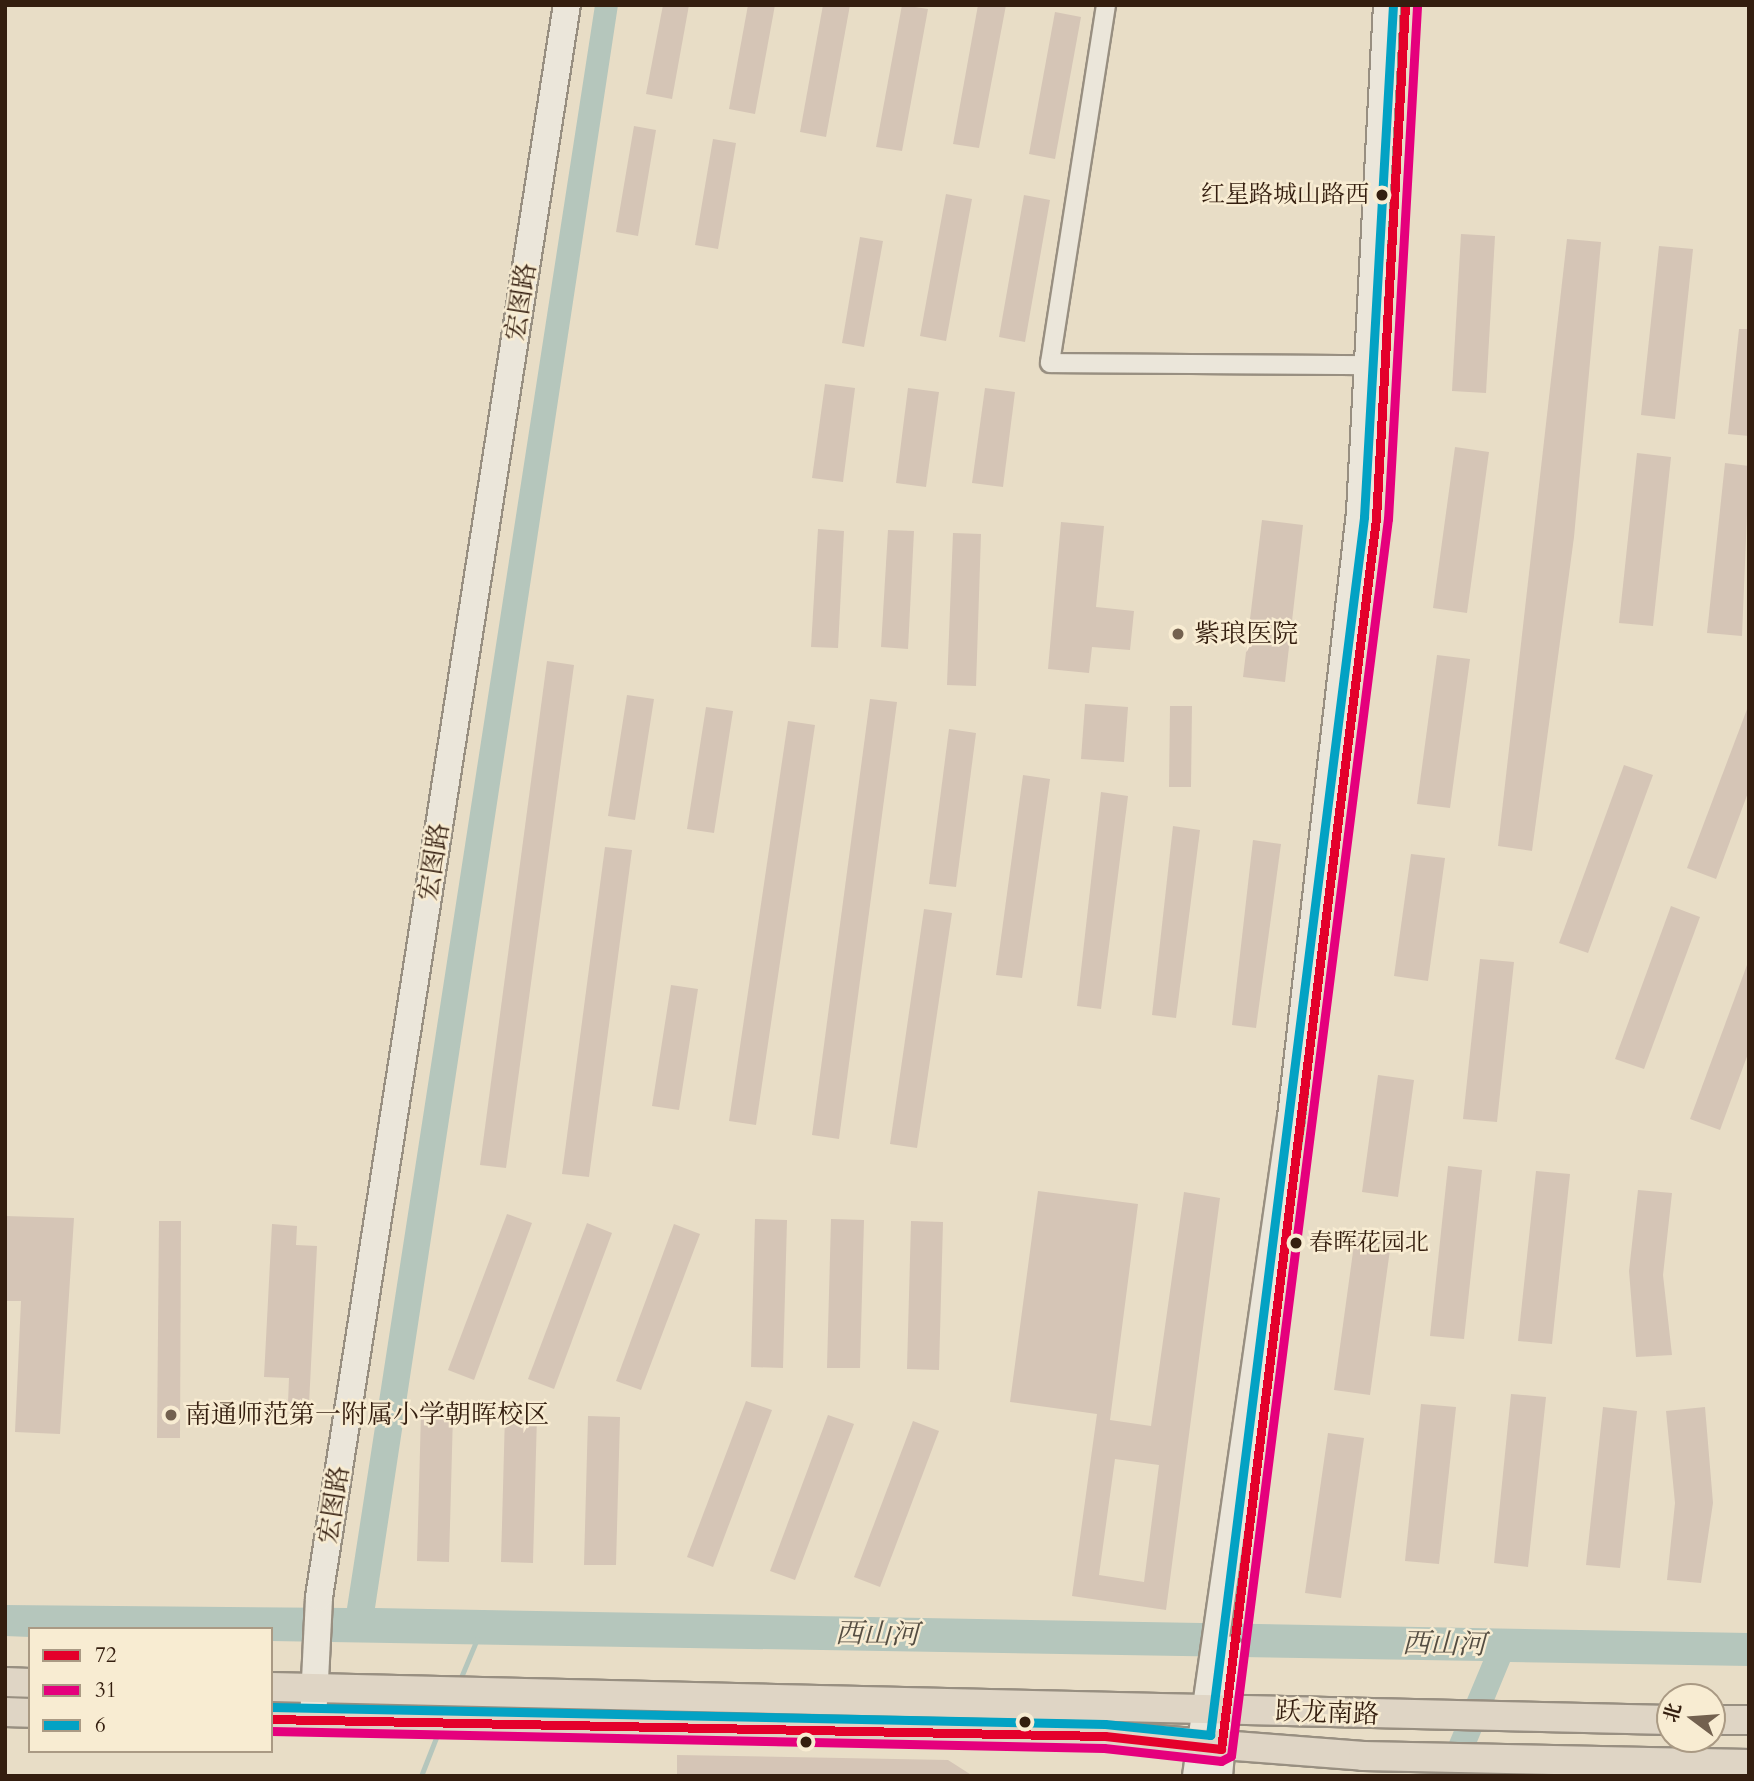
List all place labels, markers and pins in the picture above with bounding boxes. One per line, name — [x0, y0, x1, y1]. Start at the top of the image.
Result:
place label: 红星路城山路西 — [1201, 181, 1369, 209]
marker: 红星路城山路西 — [1375, 188, 1389, 202]
place label: 紫琅医院 — [1194, 618, 1298, 650]
marker: 紫琅医院 — [1168, 624, 1188, 644]
place label: 春晖花园北 — [1309, 1229, 1429, 1257]
marker: 春晖花园北 — [1289, 1236, 1303, 1250]
place label: 南通师范第一附属小学朝晖校区 — [185, 1399, 549, 1431]
marker: 南通师范第一附属小学朝晖校区 — [163, 1407, 179, 1423]
unlabelled marker — [1018, 1715, 1032, 1729]
unlabelled marker — [799, 1735, 813, 1749]

